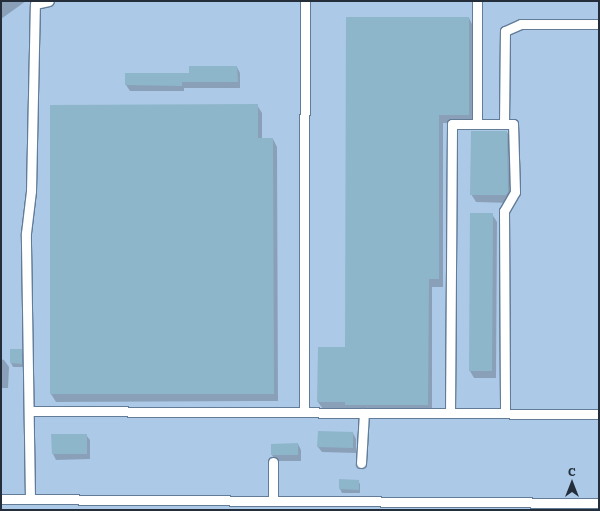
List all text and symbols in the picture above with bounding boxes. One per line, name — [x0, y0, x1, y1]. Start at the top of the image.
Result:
north arrow — [552, 463, 592, 503]
text: С — [568, 463, 576, 479]

